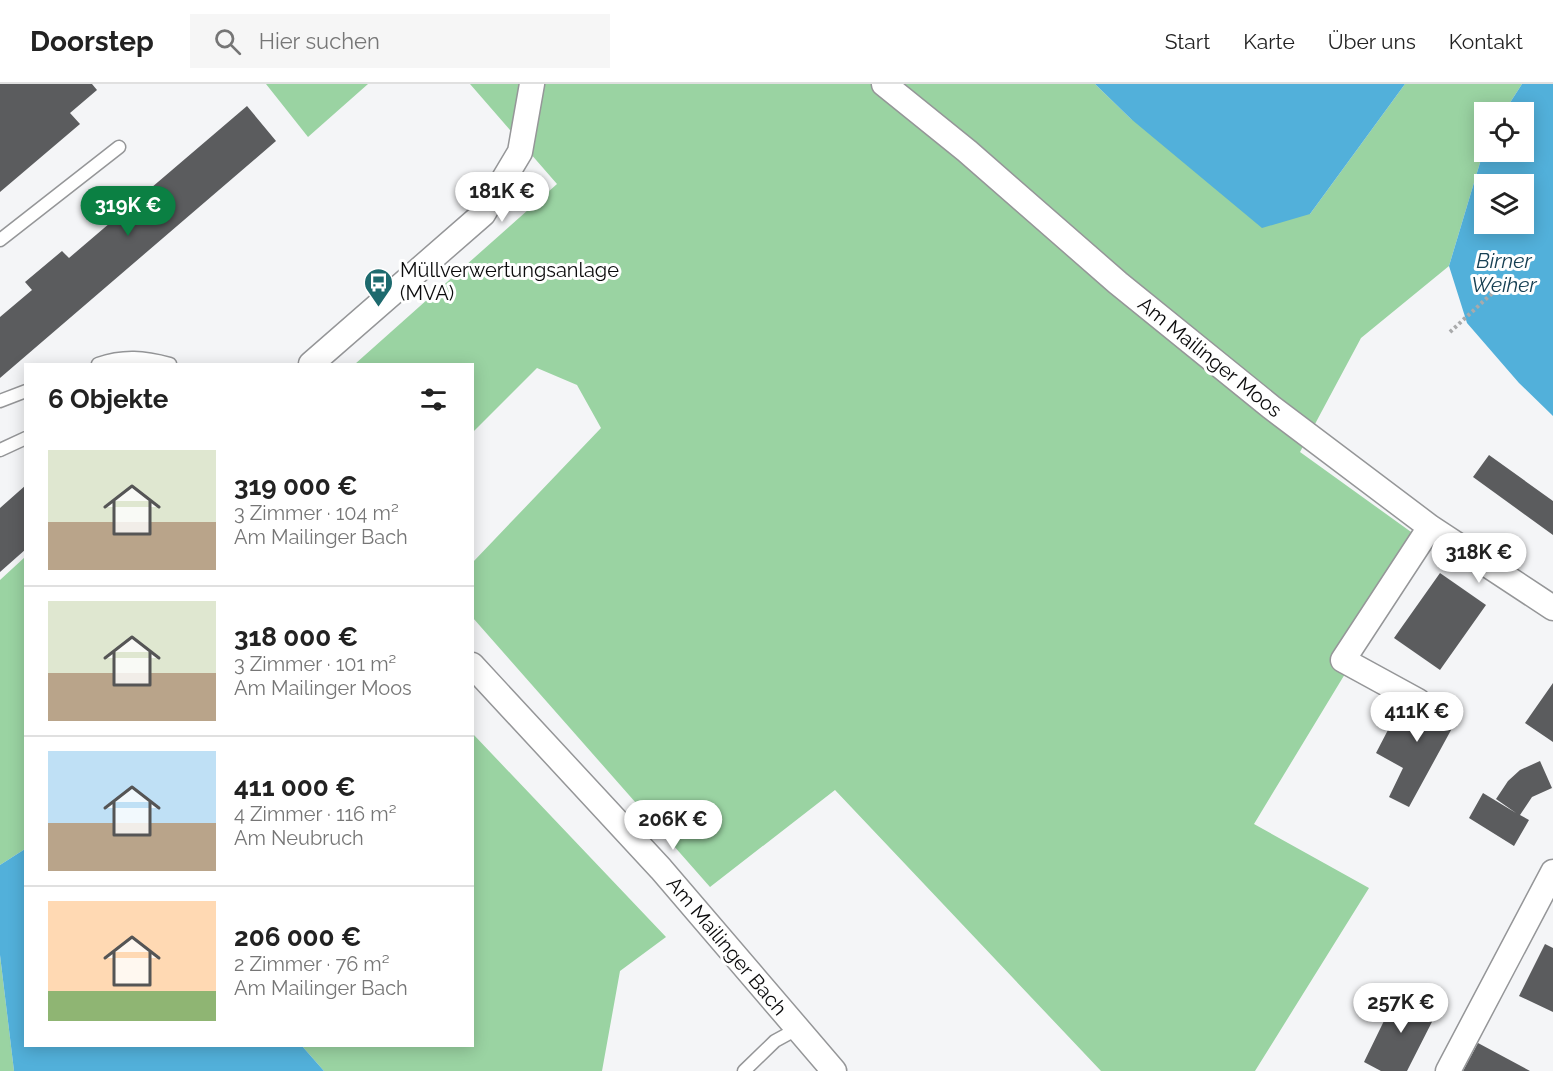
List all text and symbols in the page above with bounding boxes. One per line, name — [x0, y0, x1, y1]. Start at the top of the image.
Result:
search box — [190, 14, 610, 68]
text: Doorstep — [30, 25, 154, 58]
icon: search — [211, 25, 244, 58]
text: Hier suchen — [259, 28, 380, 54]
text: Start — [1165, 29, 1210, 54]
text: Karte — [1243, 29, 1295, 54]
text: Über uns — [1328, 29, 1416, 54]
text: Kontakt — [1449, 29, 1523, 54]
map controls — [1474, 102, 1534, 234]
button: locate — [1474, 102, 1534, 162]
pin: 181K € — [453, 172, 551, 223]
button: layers — [1474, 174, 1534, 234]
text: 181K € — [469, 179, 535, 203]
pin: 319K € — [79, 186, 177, 237]
text: 319K € — [95, 193, 161, 217]
water label: Birner Weiher — [1471, 248, 1538, 297]
place label: Müllverwertungsanlage (MVA) — [400, 258, 619, 305]
bus stop icon: Müllverwertungsanlage (MVA) — [363, 266, 395, 308]
street label: Am Mailinger Moos — [1133, 292, 1287, 422]
icon: filters — [417, 383, 450, 416]
text: 6 Objekte — [48, 384, 168, 414]
text: 319 000 € — [234, 471, 358, 501]
icon: home — [96, 474, 168, 546]
text: 3 Zimmer · 104 m² — [234, 501, 399, 525]
text: Am Mailinger Bach — [234, 525, 408, 549]
pin: 318K € — [1430, 533, 1528, 584]
text: 318K € — [1445, 540, 1513, 564]
text: 318 000 € — [234, 622, 358, 652]
icon: home — [96, 625, 168, 697]
text: 3 Zimmer · 101 m² — [234, 652, 396, 676]
text: Am Mailinger Moos — [234, 676, 412, 700]
pin: 411K € — [1368, 692, 1466, 743]
text: 411K € — [1384, 699, 1450, 723]
text: 411 000 € — [234, 772, 356, 802]
icon: home — [96, 775, 168, 847]
pin: 206K € — [624, 800, 722, 851]
text: 4 Zimmer · 116 m² — [234, 802, 396, 826]
text: 206K € — [638, 807, 708, 831]
text: Am Neubruch — [234, 826, 364, 850]
street label: Am Mailinger Bach — [662, 872, 792, 1020]
text: 206 000 € — [234, 922, 362, 952]
icon: home — [96, 925, 168, 997]
text: 2 Zimmer · 76 m² — [234, 952, 390, 976]
text: Am Mailinger Bach — [234, 976, 408, 1000]
pin: 257K € — [1352, 983, 1450, 1034]
text: 257K € — [1367, 990, 1435, 1014]

